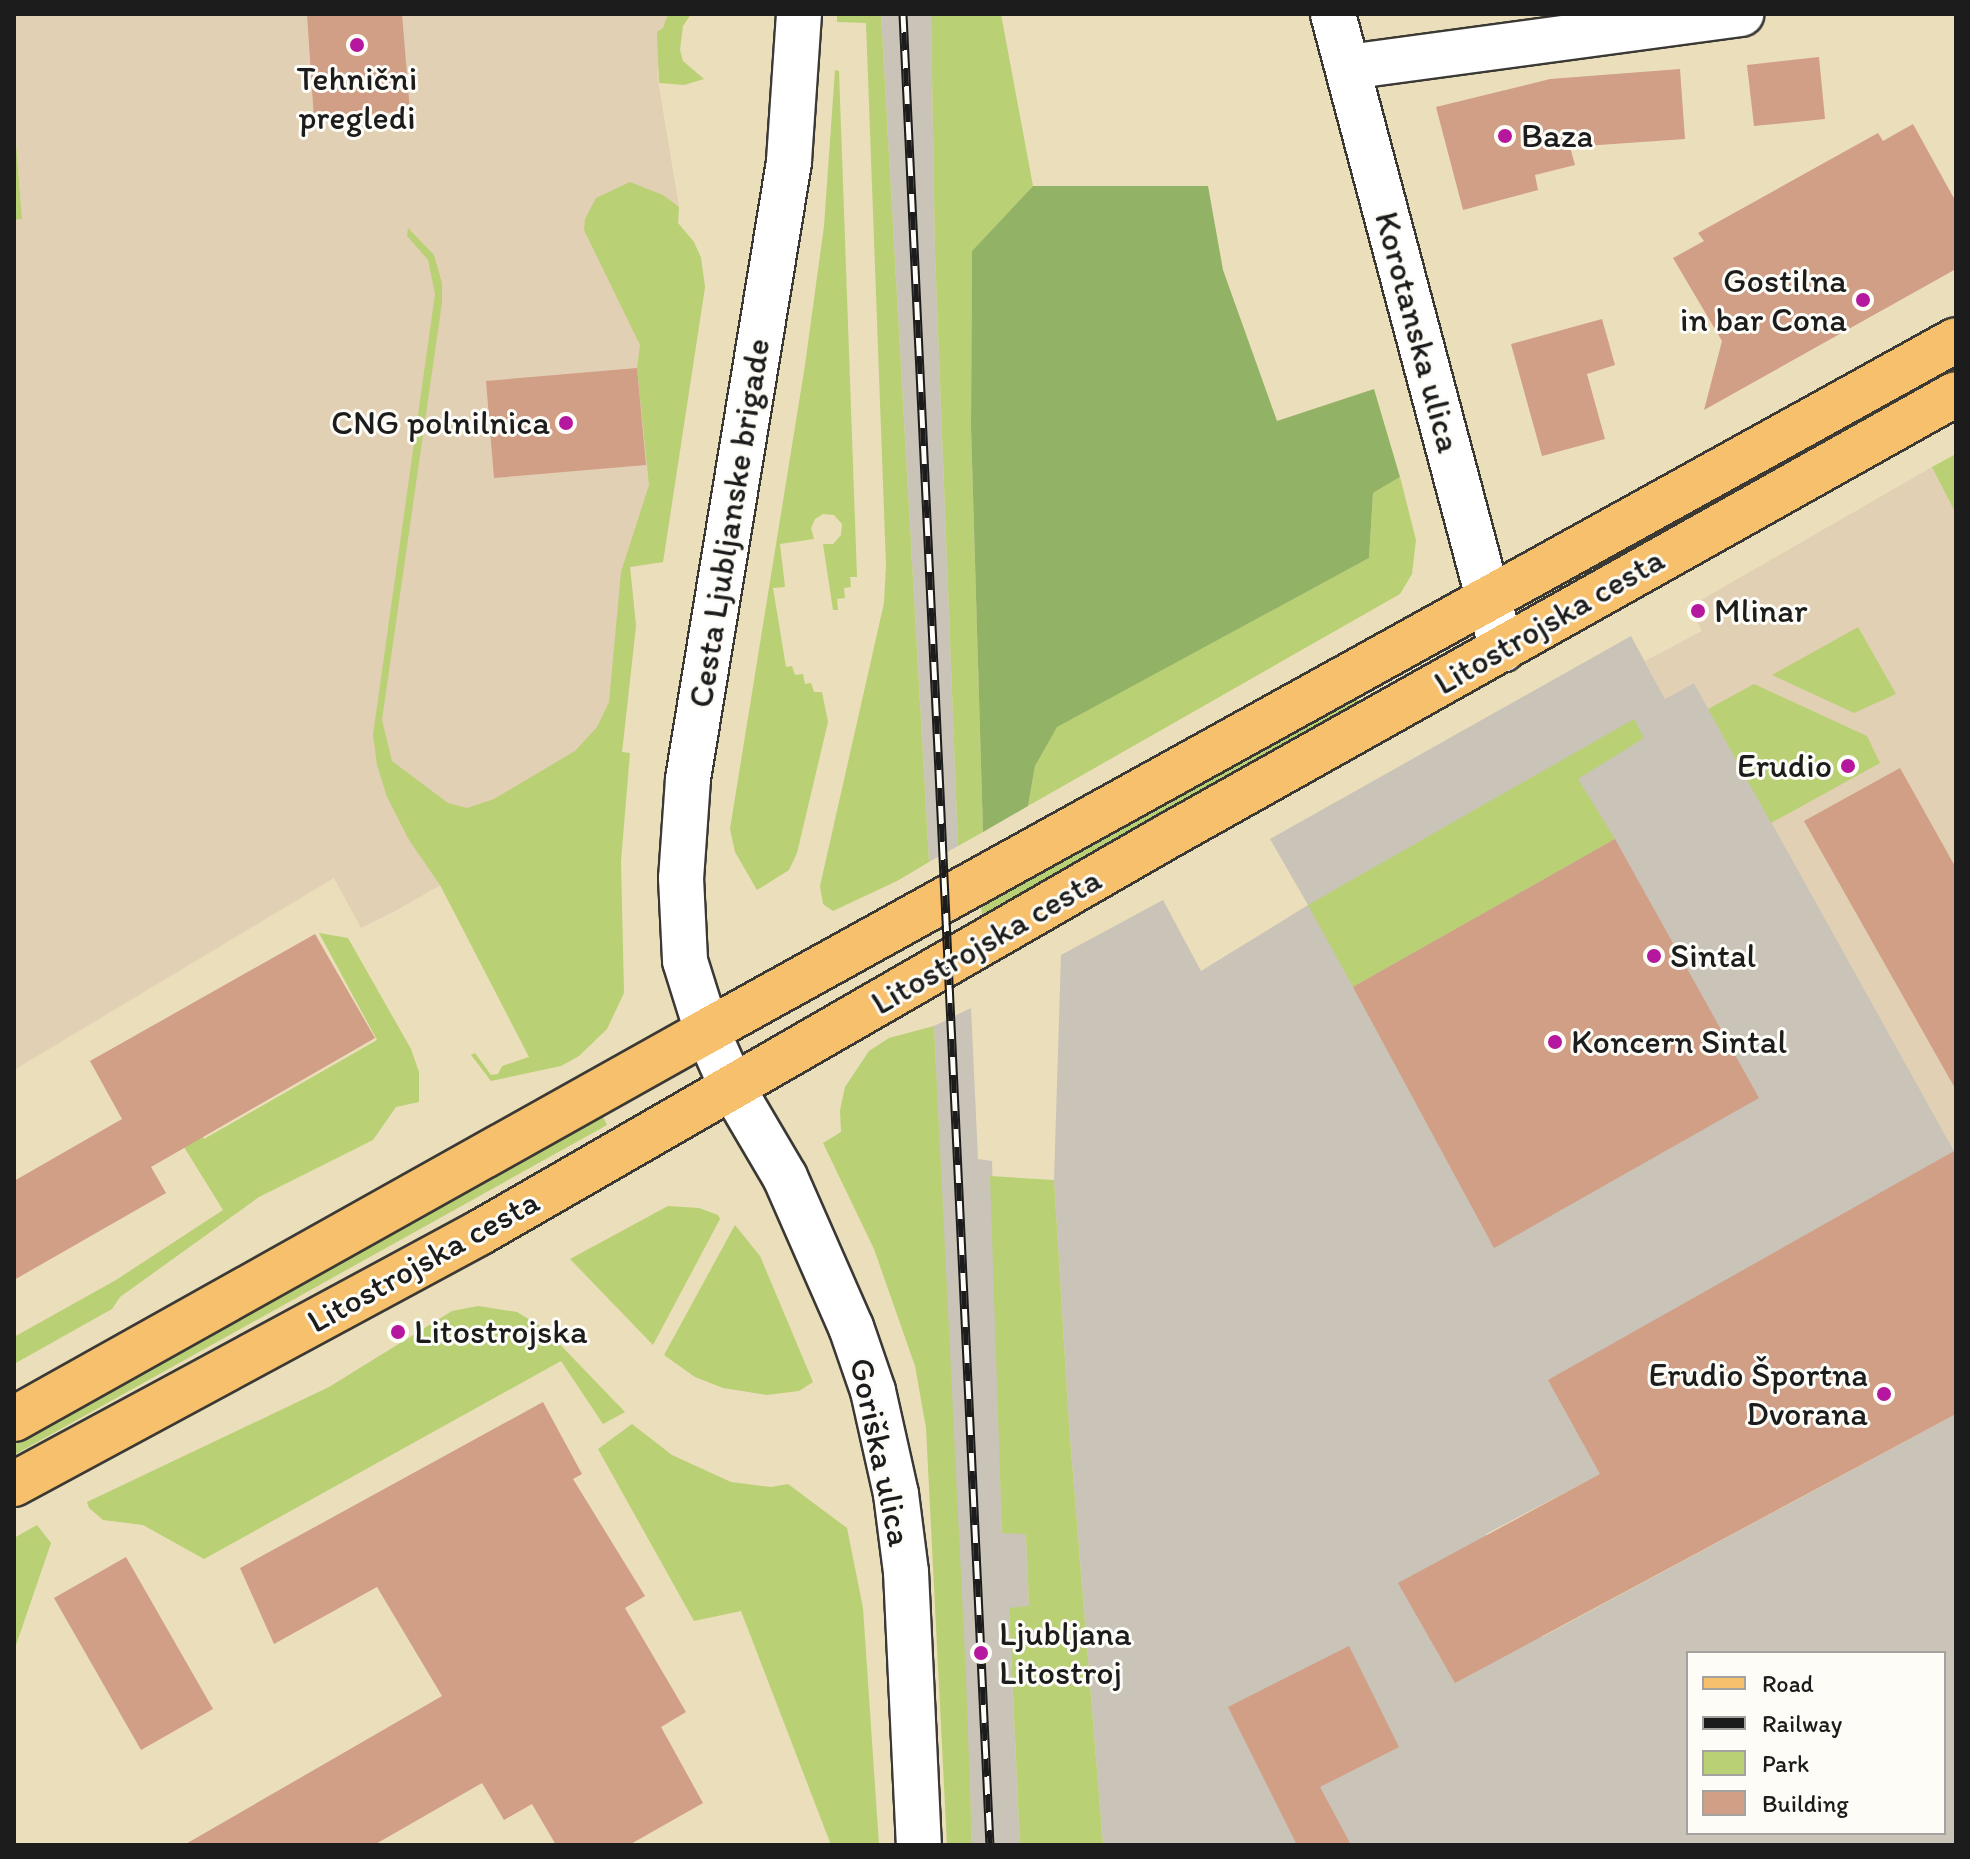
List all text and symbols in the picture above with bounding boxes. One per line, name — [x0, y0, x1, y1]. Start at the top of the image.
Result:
marker: Tehnični pregledi — [348, 36, 366, 54]
place label: Tehnični pregledi — [297, 58, 417, 138]
place label: Baza — [1521, 116, 1593, 156]
marker: Baza — [1496, 127, 1514, 145]
street label: Korotanska ulica — [1366, 207, 1470, 457]
place label: Gostilna in bar Cona — [1680, 260, 1847, 340]
marker: Gostilna in bar Cona — [1854, 291, 1872, 309]
street label: Cesta Ljubljanske brigade — [680, 337, 778, 709]
place label: CNG polnilnica — [331, 403, 550, 443]
marker: CNG polnilnica — [557, 414, 575, 432]
street label: Litostrojska cesta — [1427, 539, 1671, 703]
place label: Mlinar — [1714, 591, 1807, 631]
marker: Mlinar — [1689, 602, 1707, 620]
place label: Erudio — [1737, 746, 1832, 786]
marker: Erudio — [1839, 757, 1857, 775]
street label: Litostrojska cesta — [864, 859, 1108, 1023]
place label: Sintal — [1670, 936, 1756, 976]
marker: Sintal — [1645, 947, 1663, 965]
place label: Koncern Sintal — [1571, 1022, 1787, 1062]
marker: Koncern Sintal — [1546, 1033, 1564, 1051]
street label: Litostrojska cesta — [300, 1181, 546, 1341]
place label: Litostrojska — [414, 1312, 588, 1352]
marker: Litostrojska — [389, 1323, 407, 1341]
street label: Goriška ulica — [841, 1354, 921, 1550]
place label: Erudio Športna Dvorana — [1649, 1354, 1868, 1434]
marker: Erudio Športna Dvorana — [1875, 1385, 1893, 1403]
place label: Ljubljana Litostroj — [999, 1613, 1132, 1692]
marker: Ljubljana Litostroj — [970, 1642, 992, 1664]
legend — [1686, 1651, 1946, 1835]
text: Road — [1762, 1669, 1814, 1698]
text: Railway — [1762, 1709, 1842, 1738]
text: Park — [1762, 1749, 1809, 1778]
text: Building — [1762, 1789, 1849, 1818]

